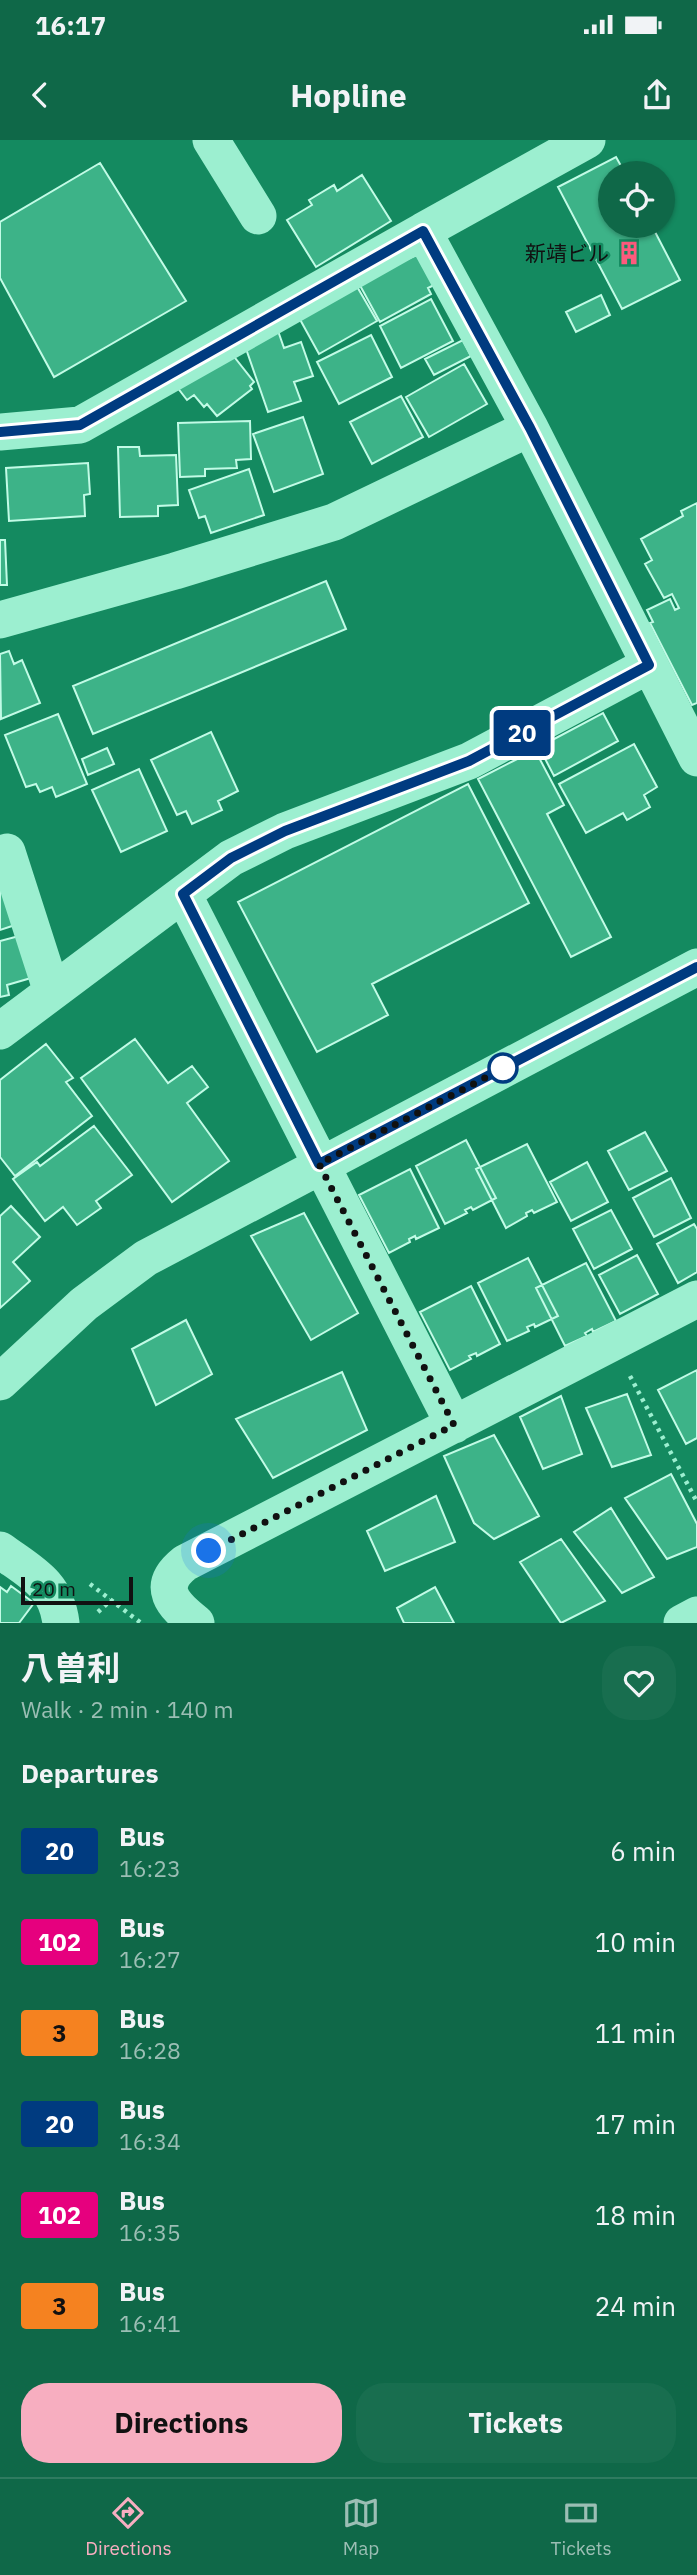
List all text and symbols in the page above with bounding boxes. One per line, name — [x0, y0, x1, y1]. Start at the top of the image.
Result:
text: 16:17 — [35, 8, 106, 42]
text: Hopline — [290, 74, 407, 116]
icon: back — [21, 76, 59, 114]
icon: share — [638, 76, 676, 114]
map controls — [598, 161, 675, 238]
button: locate — [598, 161, 675, 238]
place label: 新靖ビル — [525, 239, 609, 267]
building icon: 新靖ビル — [615, 239, 643, 267]
line badge: 20 — [490, 710, 554, 756]
text: 20 — [508, 717, 536, 749]
unlabelled marker — [488, 1053, 518, 1083]
your location — [191, 1533, 226, 1568]
scale bar — [21, 1574, 133, 1606]
text: 20 m — [32, 1577, 76, 1601]
text: 八曽利 — [21, 1646, 120, 1689]
button: heart — [602, 1646, 676, 1720]
text: Walk · 2 min · 140 m — [21, 1694, 234, 1724]
text: Departures — [21, 1756, 159, 1790]
text: Bus — [119, 1819, 165, 1853]
text: 6 min — [610, 1834, 676, 1868]
text: 20 — [45, 1835, 74, 1867]
text: 16:23 — [119, 1853, 181, 1883]
text: Bus — [119, 1910, 165, 1944]
text: 10 min — [595, 1925, 676, 1959]
text: 102 — [38, 1926, 81, 1958]
text: 16:27 — [119, 1944, 181, 1974]
text: Bus — [119, 2001, 165, 2035]
text: 11 min — [595, 2016, 676, 2050]
text: 3 — [52, 2017, 67, 2049]
text: 16:28 — [119, 2035, 181, 2065]
text: Bus — [119, 2092, 165, 2126]
text: 17 min — [595, 2107, 676, 2141]
text: 20 — [45, 2108, 74, 2140]
text: 16:34 — [119, 2126, 181, 2156]
text: Bus — [119, 2183, 165, 2217]
text: 18 min — [595, 2198, 676, 2232]
text: 102 — [38, 2199, 81, 2231]
text: 16:35 — [119, 2217, 181, 2247]
text: Bus — [119, 2274, 165, 2308]
text: 24 min — [595, 2289, 676, 2323]
text: 3 — [52, 2290, 67, 2322]
text: 16:41 — [119, 2308, 181, 2338]
button: Directions — [21, 2383, 342, 2463]
button: Tickets — [356, 2383, 676, 2463]
tab: Directions — [85, 2494, 172, 2560]
tab: Map — [342, 2494, 380, 2560]
tab: Tickets — [551, 2494, 612, 2560]

